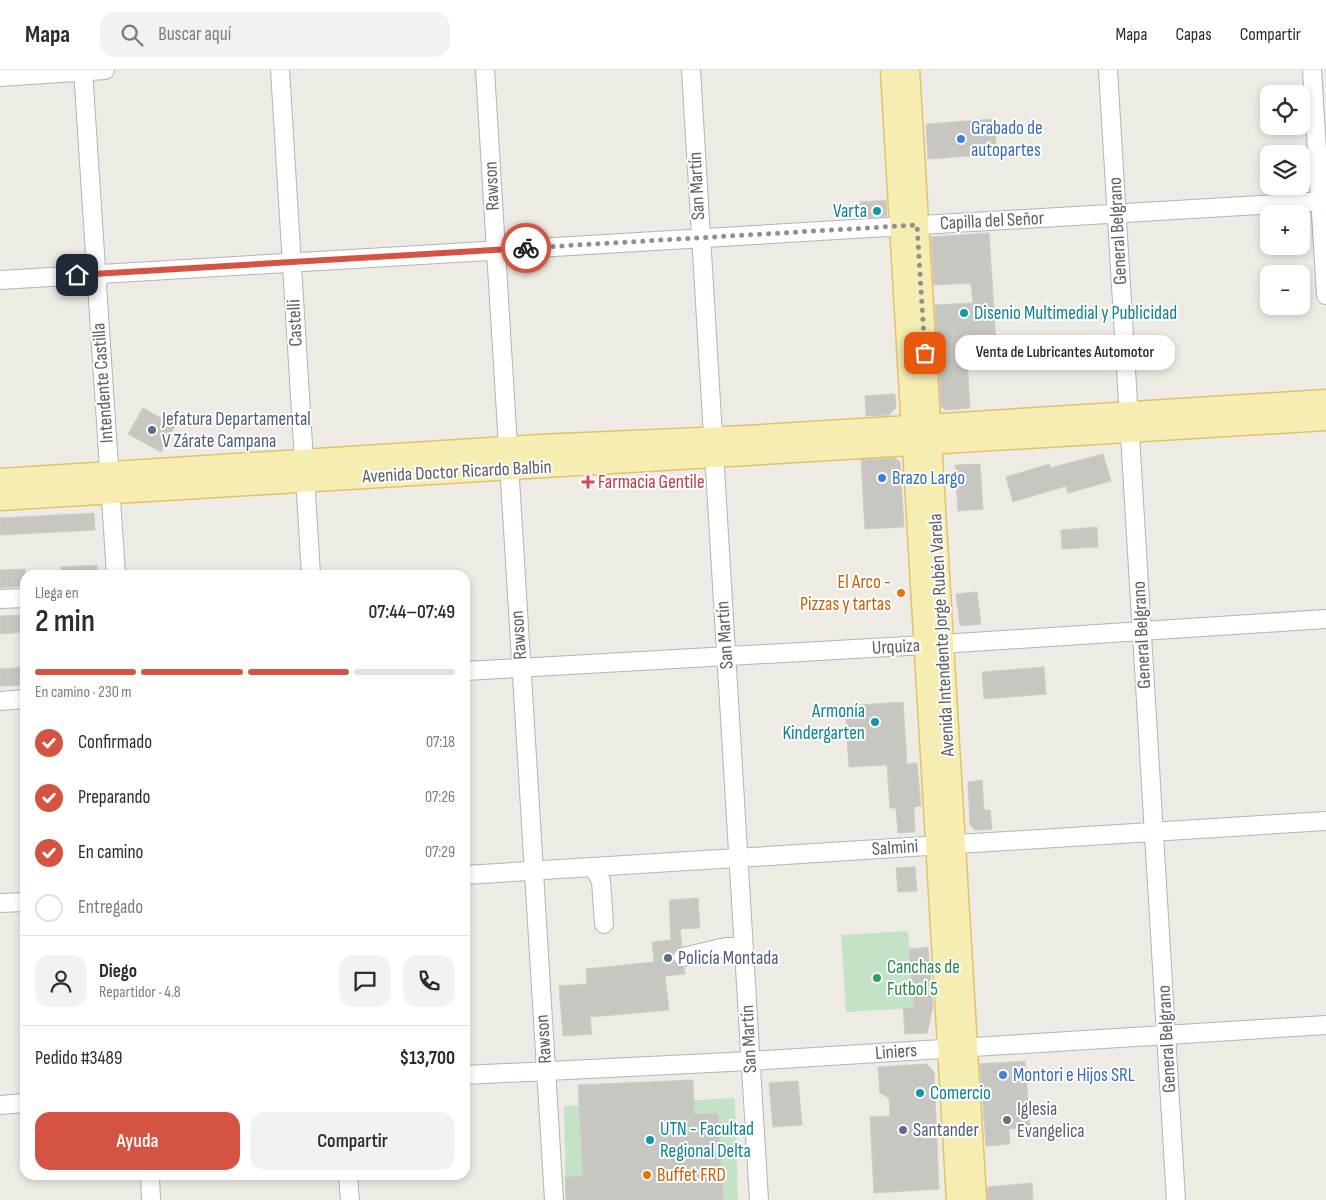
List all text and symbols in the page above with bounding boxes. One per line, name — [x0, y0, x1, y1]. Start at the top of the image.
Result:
search box — [100, 12, 450, 57]
text: Mapa — [25, 20, 70, 49]
icon: search — [118, 21, 146, 49]
text: Buscar aquí — [158, 23, 231, 46]
text: Mapa — [1115, 24, 1147, 45]
text: Capas — [1175, 24, 1212, 45]
text: Compartir — [1240, 24, 1301, 45]
map controls — [1260, 85, 1310, 315]
button: locate — [1260, 85, 1310, 135]
place label: Grabado de autopartes — [971, 117, 1043, 162]
marker: Grabado de autopartes — [955, 133, 967, 145]
button: layers — [1260, 145, 1310, 195]
street label: San Martín — [684, 151, 710, 221]
street label: Rawson — [479, 161, 505, 211]
street label: General Belgrano — [1104, 177, 1132, 285]
place label: Varta — [833, 200, 867, 223]
marker: Varta — [871, 205, 883, 217]
button: + — [1260, 205, 1310, 255]
street label: Capilla del Señor — [939, 207, 1045, 235]
courier — [501, 223, 551, 273]
icon: bike — [512, 234, 540, 262]
pin — [56, 254, 98, 296]
icon: home — [63, 261, 91, 289]
button: − — [1260, 265, 1310, 315]
street label: Castelli — [282, 299, 308, 347]
place label: Disenio Multimedial y Publicidad — [974, 302, 1177, 325]
marker: Disenio Multimedial y Publicidad — [958, 307, 970, 319]
street label: Intendente Castilla — [87, 322, 119, 444]
pin — [904, 332, 946, 374]
callout: Venta de Lubricantes Automotor — [955, 336, 1175, 370]
icon: bag — [911, 339, 939, 367]
text: Venta de Lubricantes Automotor — [976, 343, 1154, 362]
place label: Jefatura Departamental V Zárate Campana — [161, 408, 311, 453]
marker: Jefatura Departamental V Zárate Campana — [146, 424, 158, 436]
street label: Avenida Doctor Ricardo Balbín — [361, 456, 552, 488]
place label: Brazo Largo — [892, 467, 965, 490]
place label: Farmacia Gentile — [598, 471, 705, 494]
marker: Brazo Largo — [876, 472, 888, 484]
marker: Farmacia Gentile — [582, 476, 594, 488]
street label: Avenida Intendente Jorge Rubén Varela — [924, 513, 960, 758]
place label: El Arco - Pizzas y tartas — [800, 571, 891, 616]
street label: General Belgrano — [1128, 581, 1156, 689]
text: Llega en — [35, 584, 79, 603]
marker: El Arco - Pizzas y tartas — [895, 587, 907, 599]
street label: San Martín — [711, 600, 739, 670]
text: 07:44–07:49 — [369, 601, 455, 624]
text: 2 min — [35, 602, 95, 641]
street label: Rawson — [506, 610, 532, 660]
street label: Urquiza — [871, 634, 921, 660]
text: En camino · 230 m — [35, 683, 132, 702]
place label: Armonía Kindergarten — [782, 700, 865, 745]
marker: Armonía Kindergarten — [869, 716, 881, 728]
icon: check — [35, 729, 63, 757]
text: Confirmado — [78, 731, 152, 754]
text: 07:18 — [426, 733, 455, 752]
icon: check — [35, 784, 63, 812]
text: Preparando — [78, 786, 150, 809]
text: 07:26 — [425, 788, 455, 807]
street label: Salmini — [871, 835, 919, 861]
icon: check — [35, 839, 63, 867]
text: En camino — [78, 841, 143, 864]
text: 07:29 — [425, 843, 455, 862]
text: Entregado — [78, 896, 143, 919]
place label: Policía Montada — [678, 947, 779, 970]
marker: Policía Montada — [662, 952, 674, 964]
button: person — [35, 955, 87, 1007]
button: chat — [339, 955, 391, 1007]
button: phone — [403, 955, 455, 1007]
place label: Canchas de Futbol 5 — [887, 956, 960, 1001]
text: Diego — [99, 960, 137, 983]
marker: Canchas de Futbol 5 — [871, 972, 883, 984]
text: Repartidor · 4.8 — [99, 983, 181, 1002]
street label: General Belgrano — [1153, 985, 1181, 1093]
street label: San Martín — [736, 1004, 762, 1074]
street label: Rawson — [531, 1014, 557, 1064]
street label: Liniers — [874, 1039, 918, 1065]
text: Pedido #3489 — [35, 1047, 122, 1070]
text: $13,700 — [399, 1047, 455, 1070]
place label: Montori e Hijos SRL — [1013, 1064, 1135, 1087]
marker: Montori e Hijos SRL — [997, 1069, 1009, 1081]
place label: Comercio — [930, 1082, 991, 1105]
marker: Comercio — [914, 1087, 926, 1099]
place label: Iglesia Evangelica — [1017, 1098, 1085, 1143]
button: Ayuda — [35, 1112, 240, 1170]
button: Compartir — [250, 1112, 455, 1170]
marker: Iglesia Evangelica — [1001, 1114, 1013, 1126]
place label: UTN - Facultad Regional Delta — [660, 1118, 754, 1163]
place label: Santander — [913, 1119, 979, 1142]
marker: Santander — [897, 1124, 909, 1136]
marker: UTN - Facultad Regional Delta — [644, 1134, 656, 1146]
place label: Buffet FRD — [657, 1164, 726, 1187]
marker: Buffet FRD — [641, 1169, 653, 1181]

